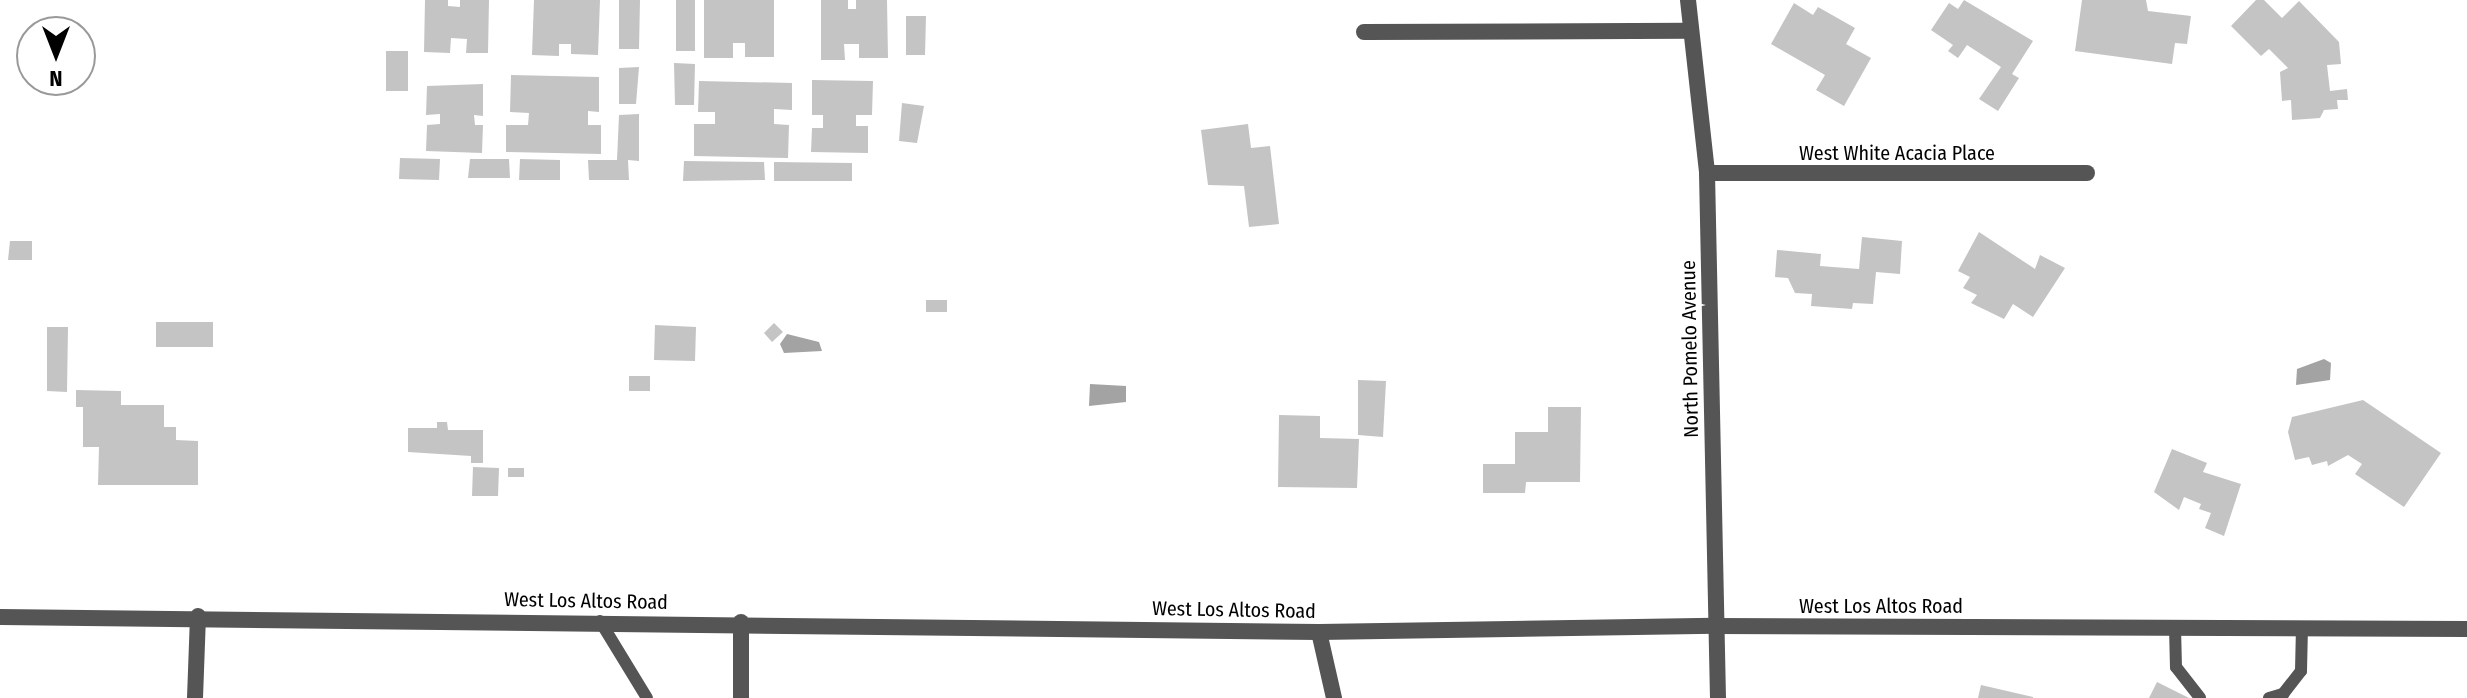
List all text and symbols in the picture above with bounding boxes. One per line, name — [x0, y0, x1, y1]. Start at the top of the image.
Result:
north arrow — [16, 16, 96, 96]
text: N — [49, 65, 63, 92]
street label: West White Acacia Place — [1799, 141, 1995, 165]
street label: North Pomelo Avenue — [1676, 260, 1704, 438]
street label: West Los Altos Road — [504, 588, 668, 614]
street label: West Los Altos Road — [1799, 594, 1963, 618]
street label: West Los Altos Road — [1152, 597, 1316, 623]

